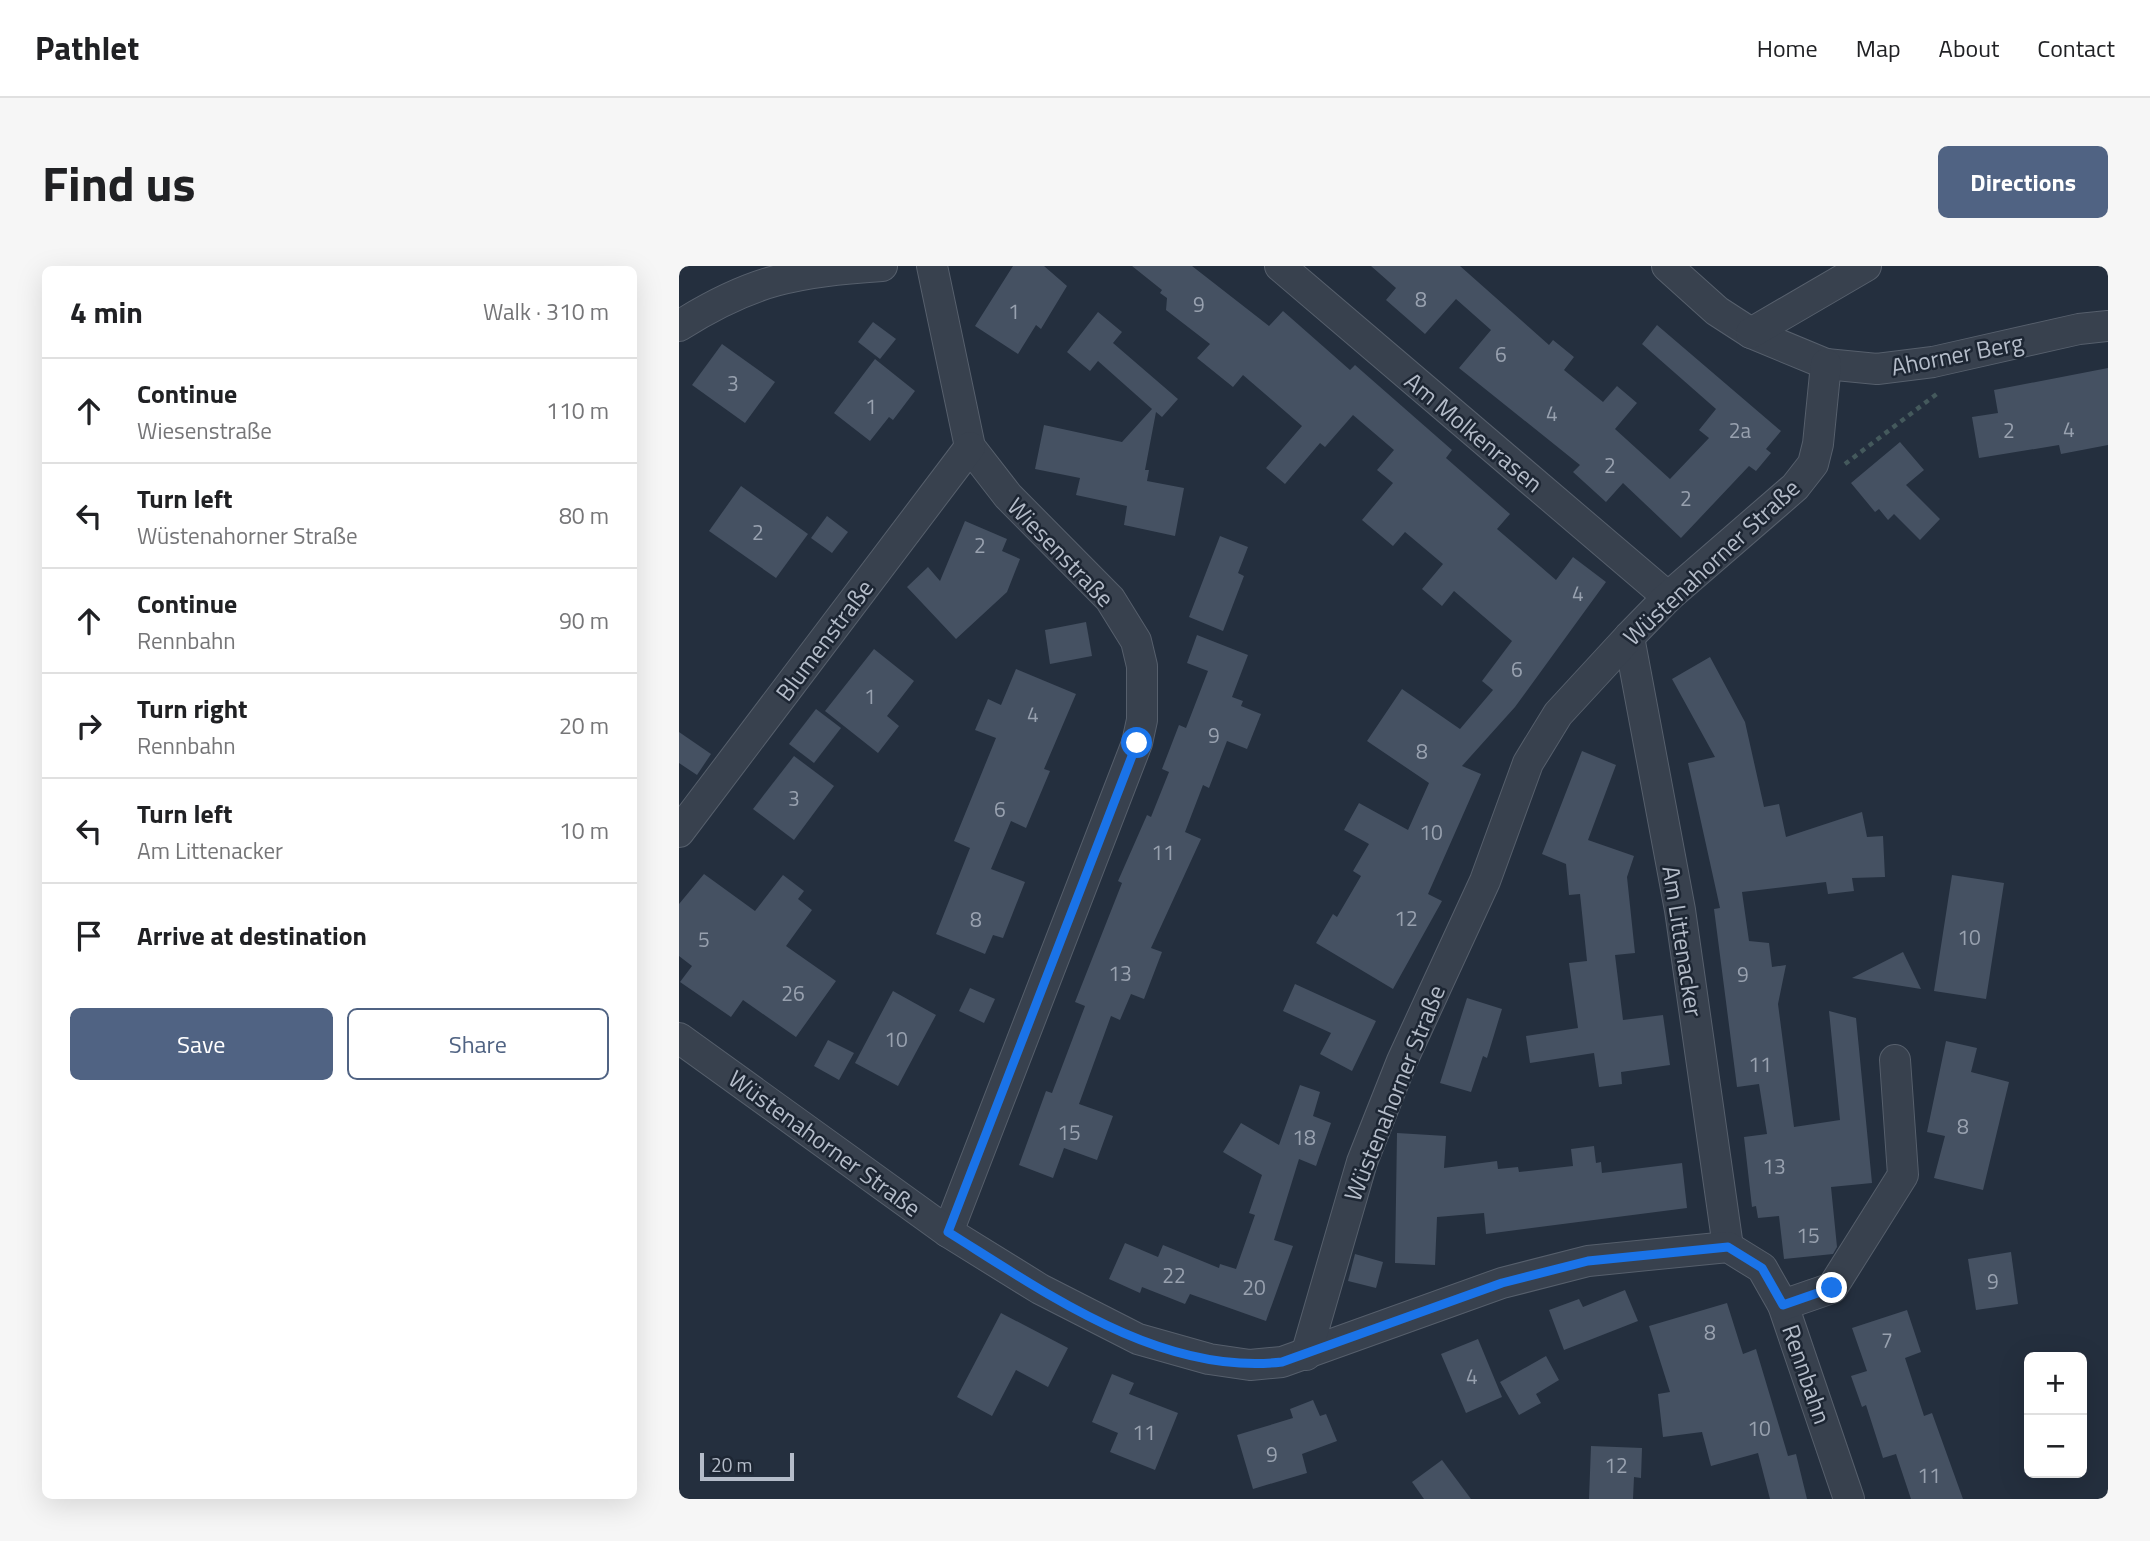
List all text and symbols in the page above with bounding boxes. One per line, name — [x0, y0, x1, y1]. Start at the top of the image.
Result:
text: Pathlet — [35, 23, 139, 73]
text: Home — [1757, 30, 1818, 66]
text: Map — [1856, 30, 1901, 66]
text: About — [1939, 30, 1999, 66]
text: Contact — [2037, 30, 2115, 66]
text: Find us — [42, 145, 196, 220]
button: Directions — [1938, 146, 2108, 218]
house number: 8 — [1415, 283, 1427, 315]
house number: 9 — [1193, 288, 1205, 320]
text: 4 min — [70, 289, 143, 335]
text: Walk · 310 m — [483, 294, 609, 329]
house number: 1 — [1008, 295, 1020, 327]
street label: Ahorner Berg — [1888, 324, 2026, 384]
house number: 6 — [1495, 338, 1507, 370]
street label: Am Molkenrasen — [1397, 363, 1551, 501]
house number: 3 — [727, 367, 739, 399]
text: Continue — [137, 374, 237, 413]
house number: 1 — [865, 390, 877, 422]
icon: ahead — [70, 392, 108, 430]
text: 110 m — [546, 393, 609, 428]
house number: 4 — [1546, 397, 1558, 429]
text: Wiesenstraße — [137, 413, 272, 448]
house number: 4 — [2063, 413, 2075, 445]
house number: 2a — [1729, 414, 1752, 446]
house number: 2 — [2003, 414, 2015, 446]
house number: 2 — [1604, 449, 1616, 481]
street label: Wüstenahorner Straße — [1615, 470, 1807, 654]
text: Turn left — [137, 479, 232, 518]
house number: 2 — [1680, 482, 1692, 514]
street label: Wiesenstraße — [999, 489, 1123, 615]
icon: left — [70, 497, 108, 535]
text: 80 m — [559, 498, 609, 533]
house number: 2 — [752, 516, 764, 548]
text: Wüstenahorner Straße — [137, 518, 358, 553]
house number: 2 — [974, 529, 986, 561]
street label: Blumenstraße — [766, 572, 882, 708]
house number: 4 — [1572, 577, 1584, 609]
text: Continue — [137, 584, 237, 623]
icon: ahead — [70, 602, 108, 640]
text: 90 m — [559, 603, 609, 638]
text: Rennbahn — [137, 623, 236, 658]
house number: 6 — [1511, 653, 1523, 685]
house number: 1 — [864, 680, 876, 712]
text: Turn right — [137, 689, 248, 728]
house number: 4 — [1027, 698, 1039, 730]
icon: right — [70, 707, 108, 745]
text: 20 m — [559, 708, 609, 743]
house number: 9 — [1208, 719, 1220, 751]
route start — [1121, 727, 1152, 758]
text: Rennbahn — [137, 728, 236, 763]
house number: 8 — [1416, 735, 1428, 767]
house number: 3 — [788, 782, 800, 814]
house number: 6 — [994, 793, 1006, 825]
text: Turn left — [137, 794, 232, 833]
icon: left — [70, 812, 108, 850]
text: 10 m — [559, 813, 609, 848]
house number: 10 — [1419, 816, 1443, 848]
text: Am Littenacker — [137, 833, 283, 868]
house number: 11 — [1151, 836, 1175, 868]
street label: Am Littenacker — [1653, 863, 1713, 1019]
house number: 12 — [1394, 902, 1418, 934]
house number: 8 — [970, 903, 982, 935]
text: Arrive at destination — [137, 916, 367, 955]
icon: arrive — [70, 917, 108, 955]
house number: 10 — [1957, 921, 1981, 953]
house number: 5 — [698, 923, 710, 955]
house number: 13 — [1108, 957, 1132, 989]
house number: 9 — [1737, 958, 1749, 990]
house number: 26 — [781, 977, 805, 1009]
street label: Wüstenahorner Straße — [1334, 980, 1454, 1206]
button: Save — [70, 1008, 333, 1080]
button: Share — [347, 1008, 609, 1080]
house number: 10 — [884, 1023, 908, 1055]
house number: 11 — [1748, 1048, 1772, 1080]
street label: Wüstenahorner Straße — [721, 1061, 929, 1225]
house number: 8 — [1957, 1110, 1969, 1142]
house number: 15 — [1057, 1116, 1081, 1148]
house number: 18 — [1292, 1121, 1316, 1153]
house number: 13 — [1762, 1150, 1786, 1182]
house number: 15 — [1796, 1219, 1820, 1251]
house number: 22 — [1162, 1259, 1186, 1291]
house number: 9 — [1987, 1265, 1999, 1297]
house number: 20 — [1242, 1271, 1266, 1303]
route end — [1816, 1272, 1847, 1303]
house number: 8 — [1704, 1316, 1716, 1348]
street label: Rennbahn — [1773, 1319, 1841, 1429]
house number: 7 — [1881, 1324, 1893, 1356]
map controls — [2024, 1352, 2087, 1478]
button: + — [2024, 1352, 2087, 1415]
house number: 4 — [1466, 1360, 1478, 1392]
house number: 10 — [1747, 1412, 1771, 1444]
button: − — [2024, 1415, 2087, 1478]
house number: 11 — [1132, 1416, 1156, 1448]
house number: 9 — [1266, 1438, 1278, 1470]
house number: 12 — [1604, 1449, 1628, 1481]
scale bar — [700, 1450, 795, 1482]
text: 20 m — [711, 1450, 752, 1479]
house number: 11 — [1917, 1459, 1941, 1491]

